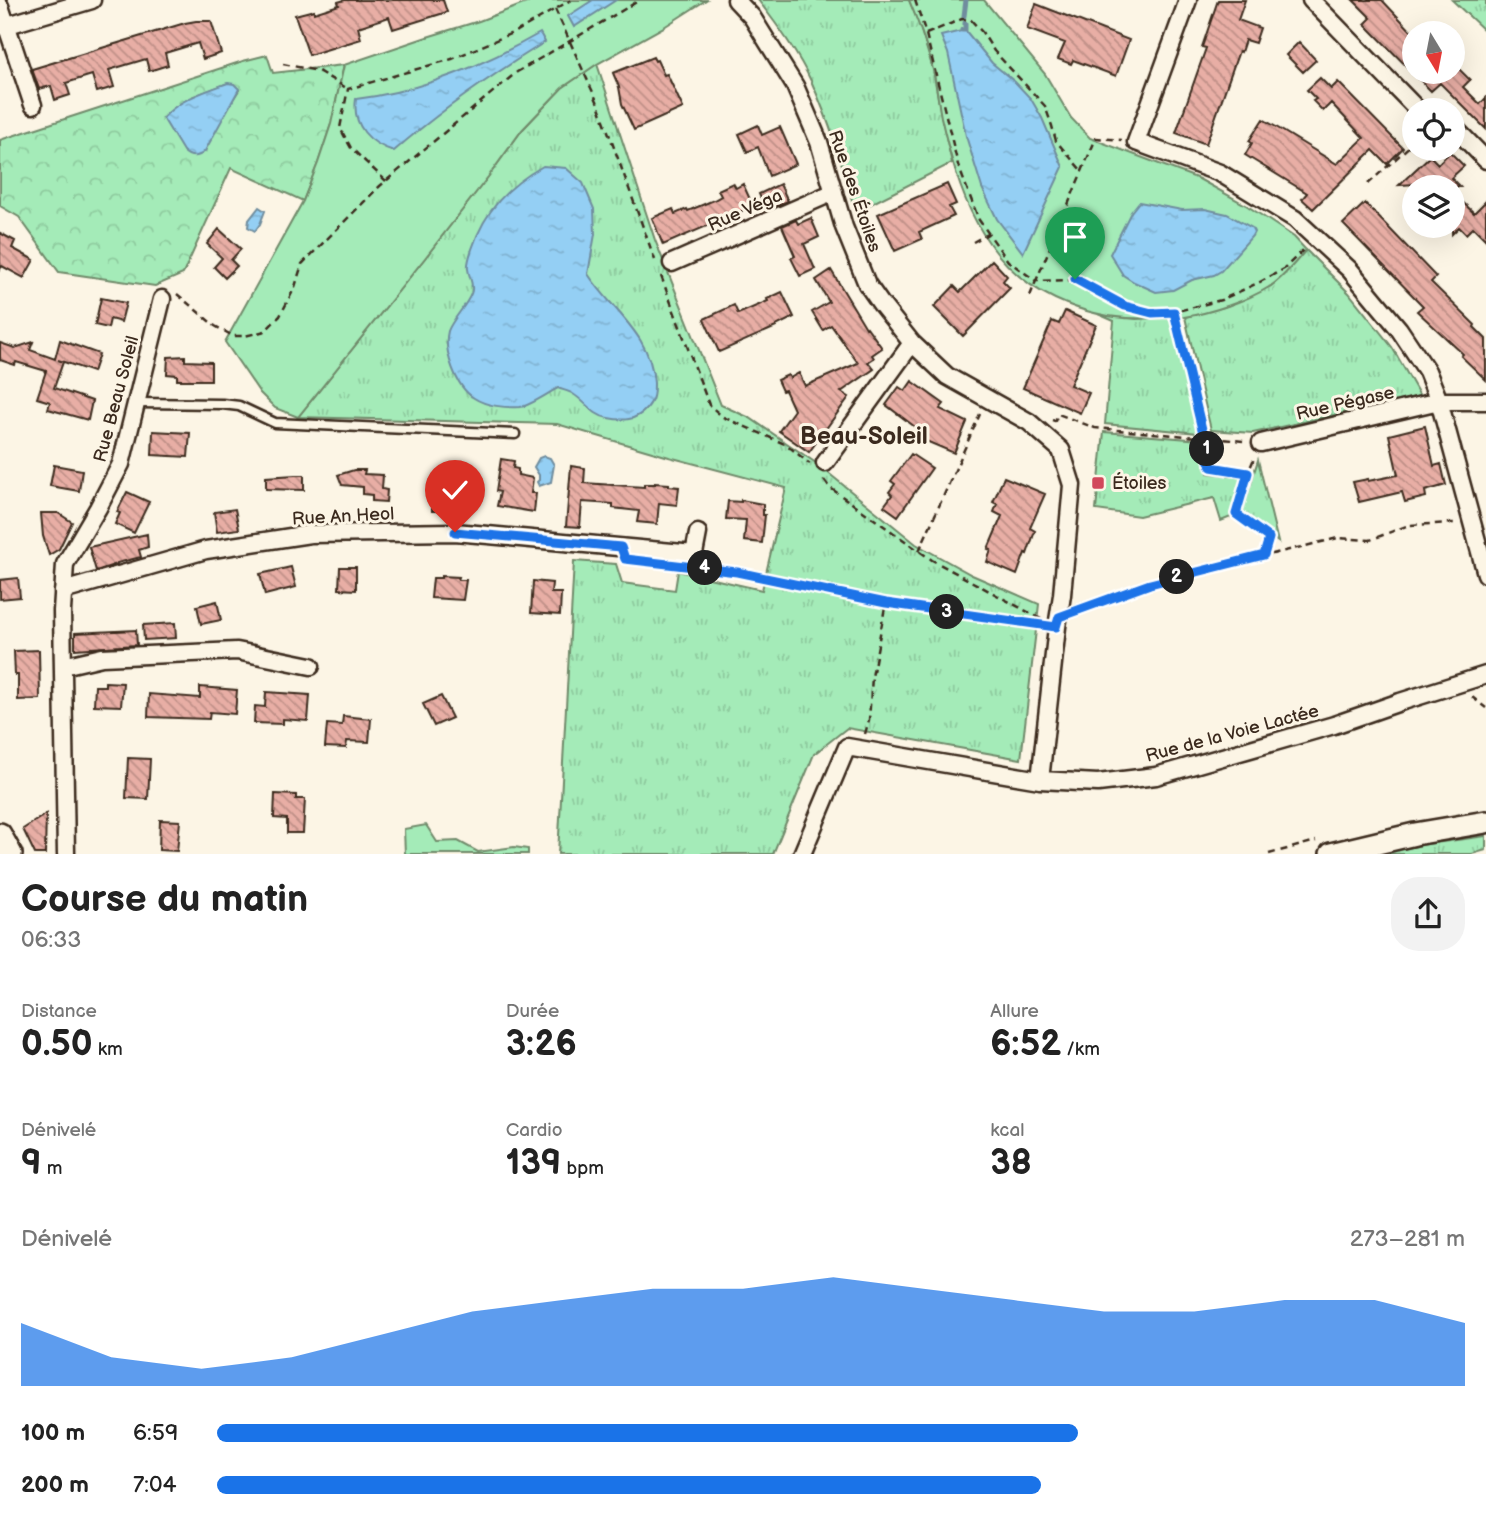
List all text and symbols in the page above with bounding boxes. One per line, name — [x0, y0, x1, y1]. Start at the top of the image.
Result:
north arrow — [1402, 21, 1465, 84]
map controls — [1402, 21, 1465, 238]
button: locate — [1402, 98, 1465, 161]
street label: Rue des Étoiles — [824, 127, 887, 255]
button: layers — [1402, 175, 1465, 238]
street label: Rue Véga — [705, 185, 786, 236]
pin — [1045, 207, 1105, 279]
icon: arrive — [1056, 218, 1094, 256]
street label: Rue Beau Soleil — [90, 334, 143, 465]
street label: Rue Pégase — [1294, 382, 1397, 425]
district label: Beau-Soleil — [800, 422, 928, 451]
pin: 1 — [1190, 432, 1224, 466]
text: 1 — [1203, 437, 1211, 460]
pin — [425, 460, 485, 532]
icon: check — [436, 471, 474, 509]
place label: Étoiles — [1112, 471, 1166, 494]
marker: Étoiles — [1090, 475, 1106, 491]
street label: Rue An Heol — [291, 503, 395, 530]
pin: 4 — [688, 550, 722, 586]
text: 4 — [699, 556, 710, 579]
pin: 2 — [1160, 560, 1194, 594]
text: 2 — [1171, 565, 1182, 588]
pin: 3 — [930, 594, 964, 630]
text: 3 — [941, 600, 952, 623]
street label: Rue de la Voie Lactée — [1143, 700, 1321, 767]
text: Course du matin — [21, 877, 308, 922]
button: share — [1391, 877, 1465, 951]
text: 06:33 — [21, 926, 82, 954]
text: Distance — [21, 1000, 97, 1023]
text: Durée — [506, 1000, 559, 1023]
text: Allure — [990, 1000, 1039, 1023]
text: 0.50 — [21, 1023, 93, 1066]
text: 3:26 — [506, 1023, 577, 1066]
text: 6:52 — [990, 1023, 1061, 1066]
text: km — [93, 1038, 123, 1061]
text: /km — [1061, 1038, 1100, 1061]
text: Dénivelé — [21, 1119, 96, 1142]
text: Cardio — [506, 1119, 563, 1142]
text: kcal — [990, 1119, 1024, 1142]
text: 9 — [21, 1142, 42, 1185]
text: 139 — [506, 1142, 561, 1185]
text: 38 — [990, 1142, 1032, 1185]
text: m — [42, 1157, 62, 1180]
text: bpm — [561, 1157, 604, 1180]
text: Dénivelé — [21, 1225, 112, 1253]
text: 273–281 m — [1350, 1225, 1465, 1253]
text: 100 m — [21, 1419, 85, 1447]
text: 6:59 — [133, 1419, 178, 1447]
text: 200 m — [21, 1471, 89, 1499]
text: 7:04 — [133, 1471, 177, 1499]

